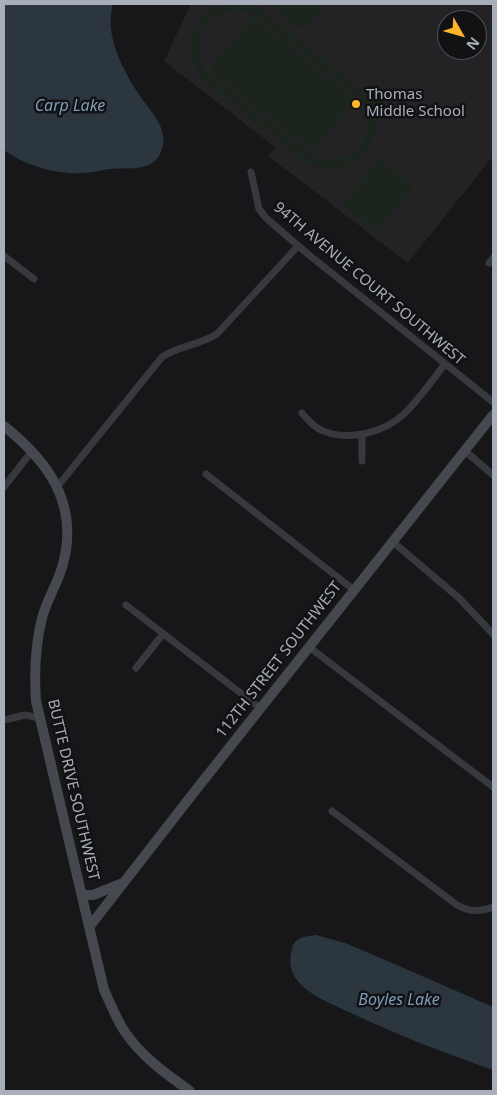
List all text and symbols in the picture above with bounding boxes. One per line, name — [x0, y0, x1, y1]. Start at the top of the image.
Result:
north arrow — [437, 10, 487, 60]
text: N — [462, 34, 484, 54]
place label: Thomas Middle School — [366, 86, 465, 121]
water label: Carp Lake — [35, 96, 105, 116]
marker: Thomas Middle School — [350, 98, 362, 110]
street label: 94TH AVENUE COURT SOUTHWEST — [270, 199, 468, 369]
street label: 112TH STREET SOUTHWEST — [212, 578, 346, 742]
street label: BUTTE DRIVE SOUTHWEST — [43, 697, 103, 883]
water label: Boyles Lake — [358, 990, 440, 1010]

